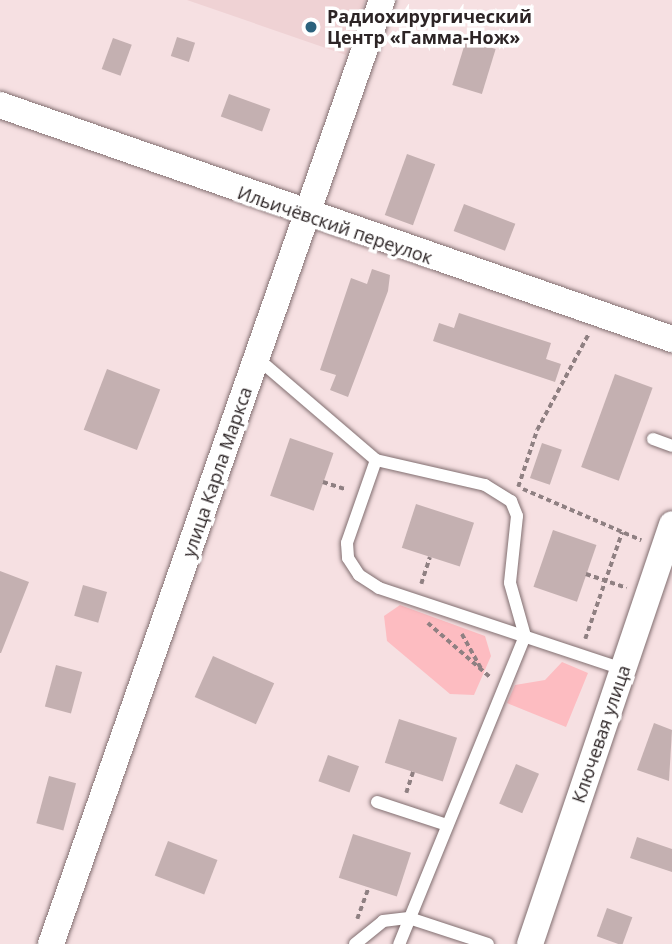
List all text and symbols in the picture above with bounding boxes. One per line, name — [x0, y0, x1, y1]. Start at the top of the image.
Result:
place label: Радиохирургический Центр «Гамма-Нож» — [327, 6, 532, 48]
marker: Радиохирургический Центр «Гамма-Нож» — [301, 17, 321, 37]
street label: Ильичёвский переулок — [235, 181, 435, 269]
street label: улица Карла Маркса — [178, 384, 256, 560]
street label: Ключевая улица — [567, 662, 635, 806]

